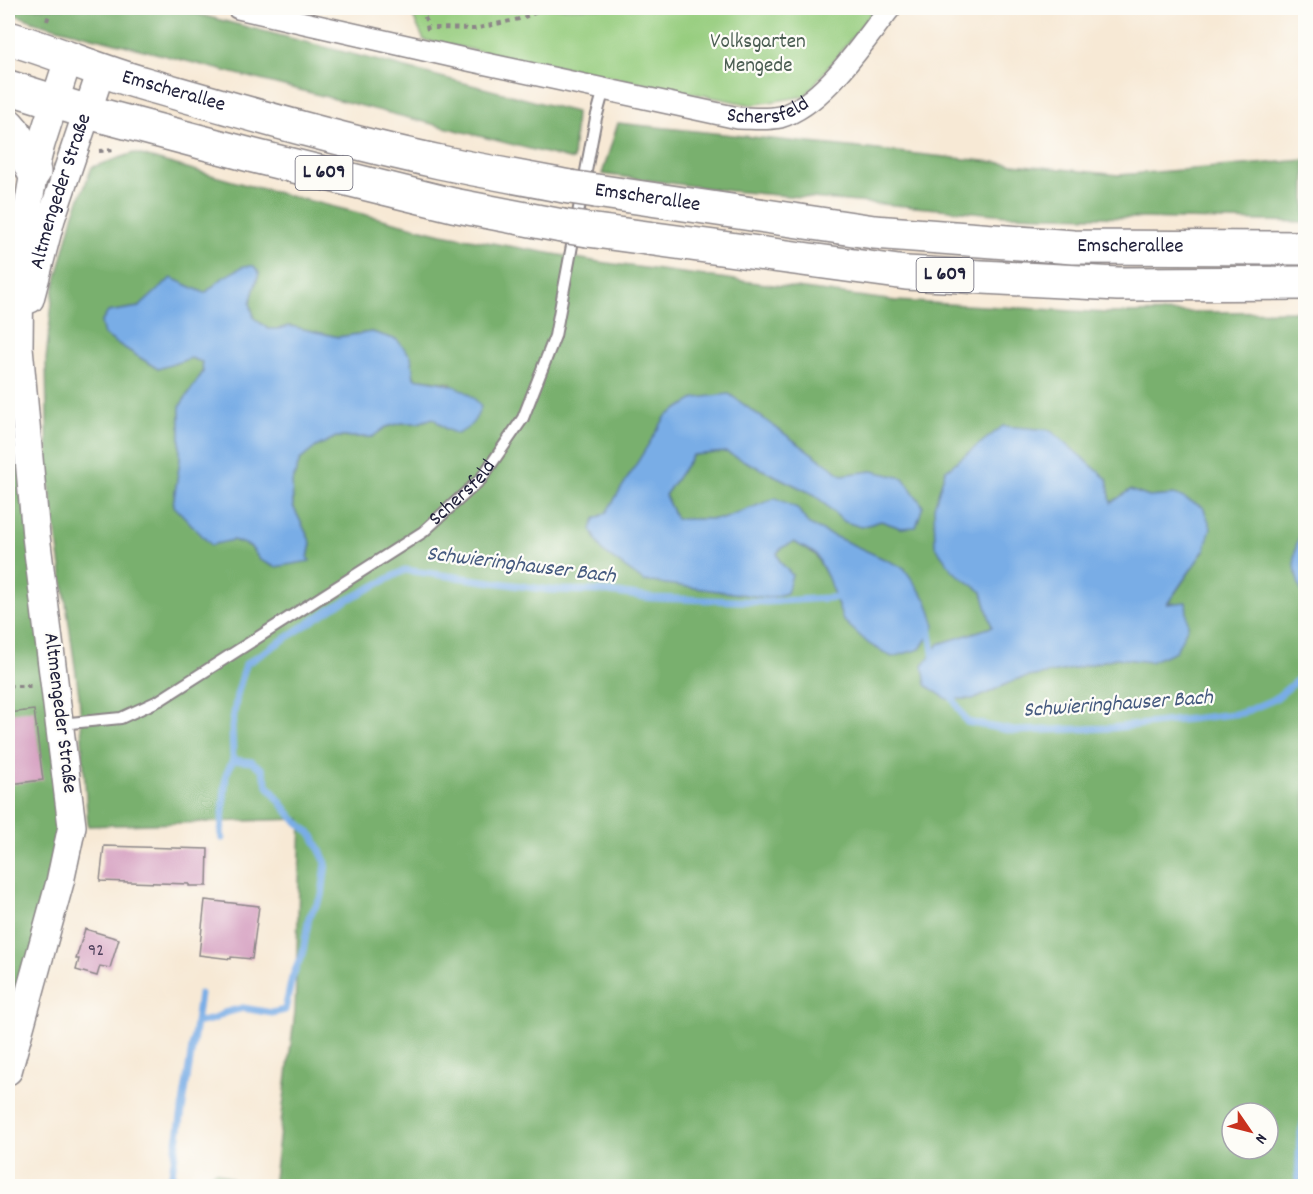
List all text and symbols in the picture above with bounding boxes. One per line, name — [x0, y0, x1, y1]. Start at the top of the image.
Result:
park label: Volksgarten Mengede — [710, 28, 806, 82]
street label: Emscherallee — [118, 63, 229, 121]
street label: Schersfeld — [724, 90, 816, 134]
street label: Altmengeder Straße — [23, 110, 100, 273]
road number: L 609 — [296, 156, 352, 190]
street label: Emscherallee — [593, 176, 702, 221]
street label: Emscherallee — [1077, 232, 1184, 262]
road number: L 609 — [916, 258, 974, 292]
street label: Schersfeld — [423, 454, 504, 534]
water label: Schwieringhauser Bach — [425, 539, 618, 593]
street label: Altmengeder Straße — [34, 631, 84, 795]
water label: Schwieringhauser Bach — [1022, 683, 1215, 727]
house number: 92 — [88, 939, 104, 964]
north arrow — [1220, 1101, 1280, 1161]
text: N — [1248, 1128, 1272, 1148]

